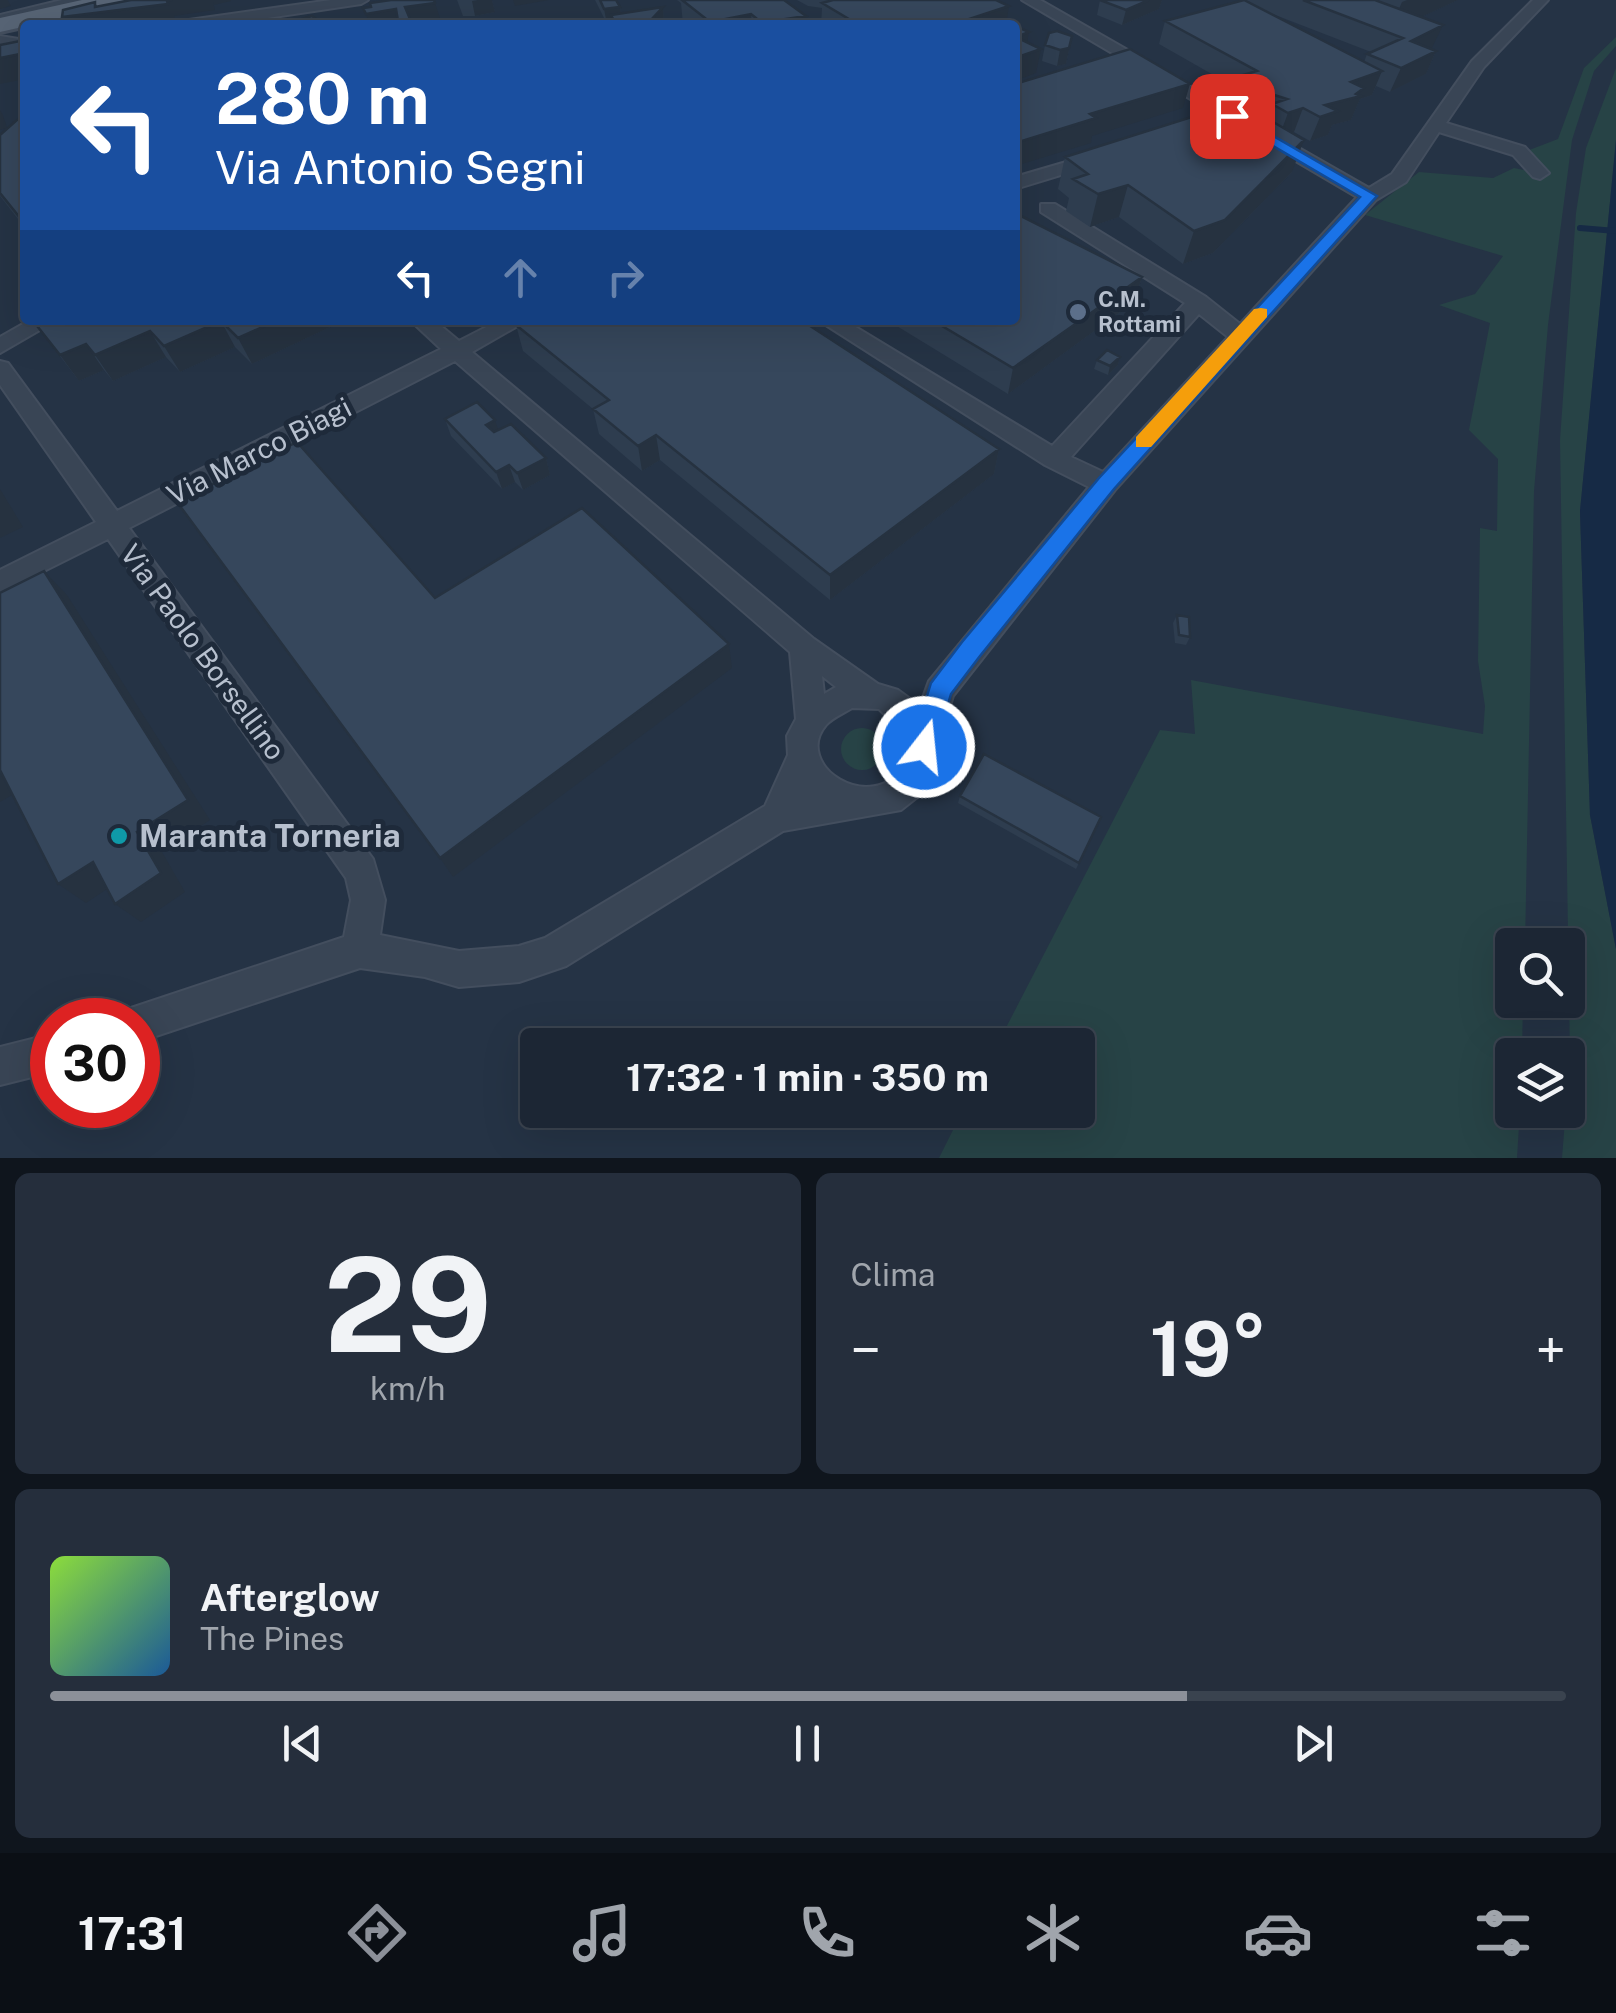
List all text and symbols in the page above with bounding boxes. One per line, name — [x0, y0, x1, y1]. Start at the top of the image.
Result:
text: 280 m — [215, 57, 430, 140]
icon: left — [50, 60, 180, 190]
pin — [1190, 74, 1275, 159]
icon: arrive — [1205, 89, 1260, 144]
text: Via Antonio Segni — [215, 141, 585, 194]
icon: left — [388, 250, 443, 305]
icon: ahead — [493, 250, 548, 305]
icon: right — [598, 250, 653, 305]
place label: C.M. Rottami — [1098, 286, 1181, 337]
marker: C.M. Rottami — [1067, 301, 1089, 323]
street label: Via Marco Biagi — [161, 390, 356, 511]
street label: Via Paolo Borsellino — [114, 538, 293, 766]
position arrow — [872, 695, 976, 799]
place label: Maranta Torneria — [139, 817, 401, 854]
marker: Maranta Torneria — [108, 825, 130, 847]
map controls — [1495, 928, 1585, 1128]
button: search — [1495, 928, 1585, 1018]
speed limit sign: 30 — [30, 998, 160, 1128]
button: layers — [1495, 1038, 1585, 1128]
text: 17:32 · 1 min · 350 m — [626, 1055, 989, 1100]
text: 29 — [324, 1229, 492, 1381]
text: Clima — [851, 1256, 936, 1293]
text: 19° — [1150, 1305, 1267, 1393]
text: − — [851, 1318, 881, 1382]
text: + — [1535, 1318, 1566, 1382]
text: km/h — [370, 1370, 445, 1407]
text: Afterglow — [200, 1575, 380, 1620]
text: The Pines — [200, 1620, 344, 1657]
icon: previous — [275, 1716, 330, 1771]
icon: pause — [780, 1716, 835, 1771]
icon: next — [1286, 1716, 1341, 1771]
icon: directions — [342, 1898, 412, 1968]
icon: music — [567, 1898, 637, 1968]
icon: phone — [792, 1898, 862, 1968]
icon: climate — [1018, 1898, 1088, 1968]
icon: car — [1243, 1898, 1313, 1968]
icon: filters — [1468, 1898, 1538, 1968]
text: 17:31 — [78, 1907, 186, 1960]

